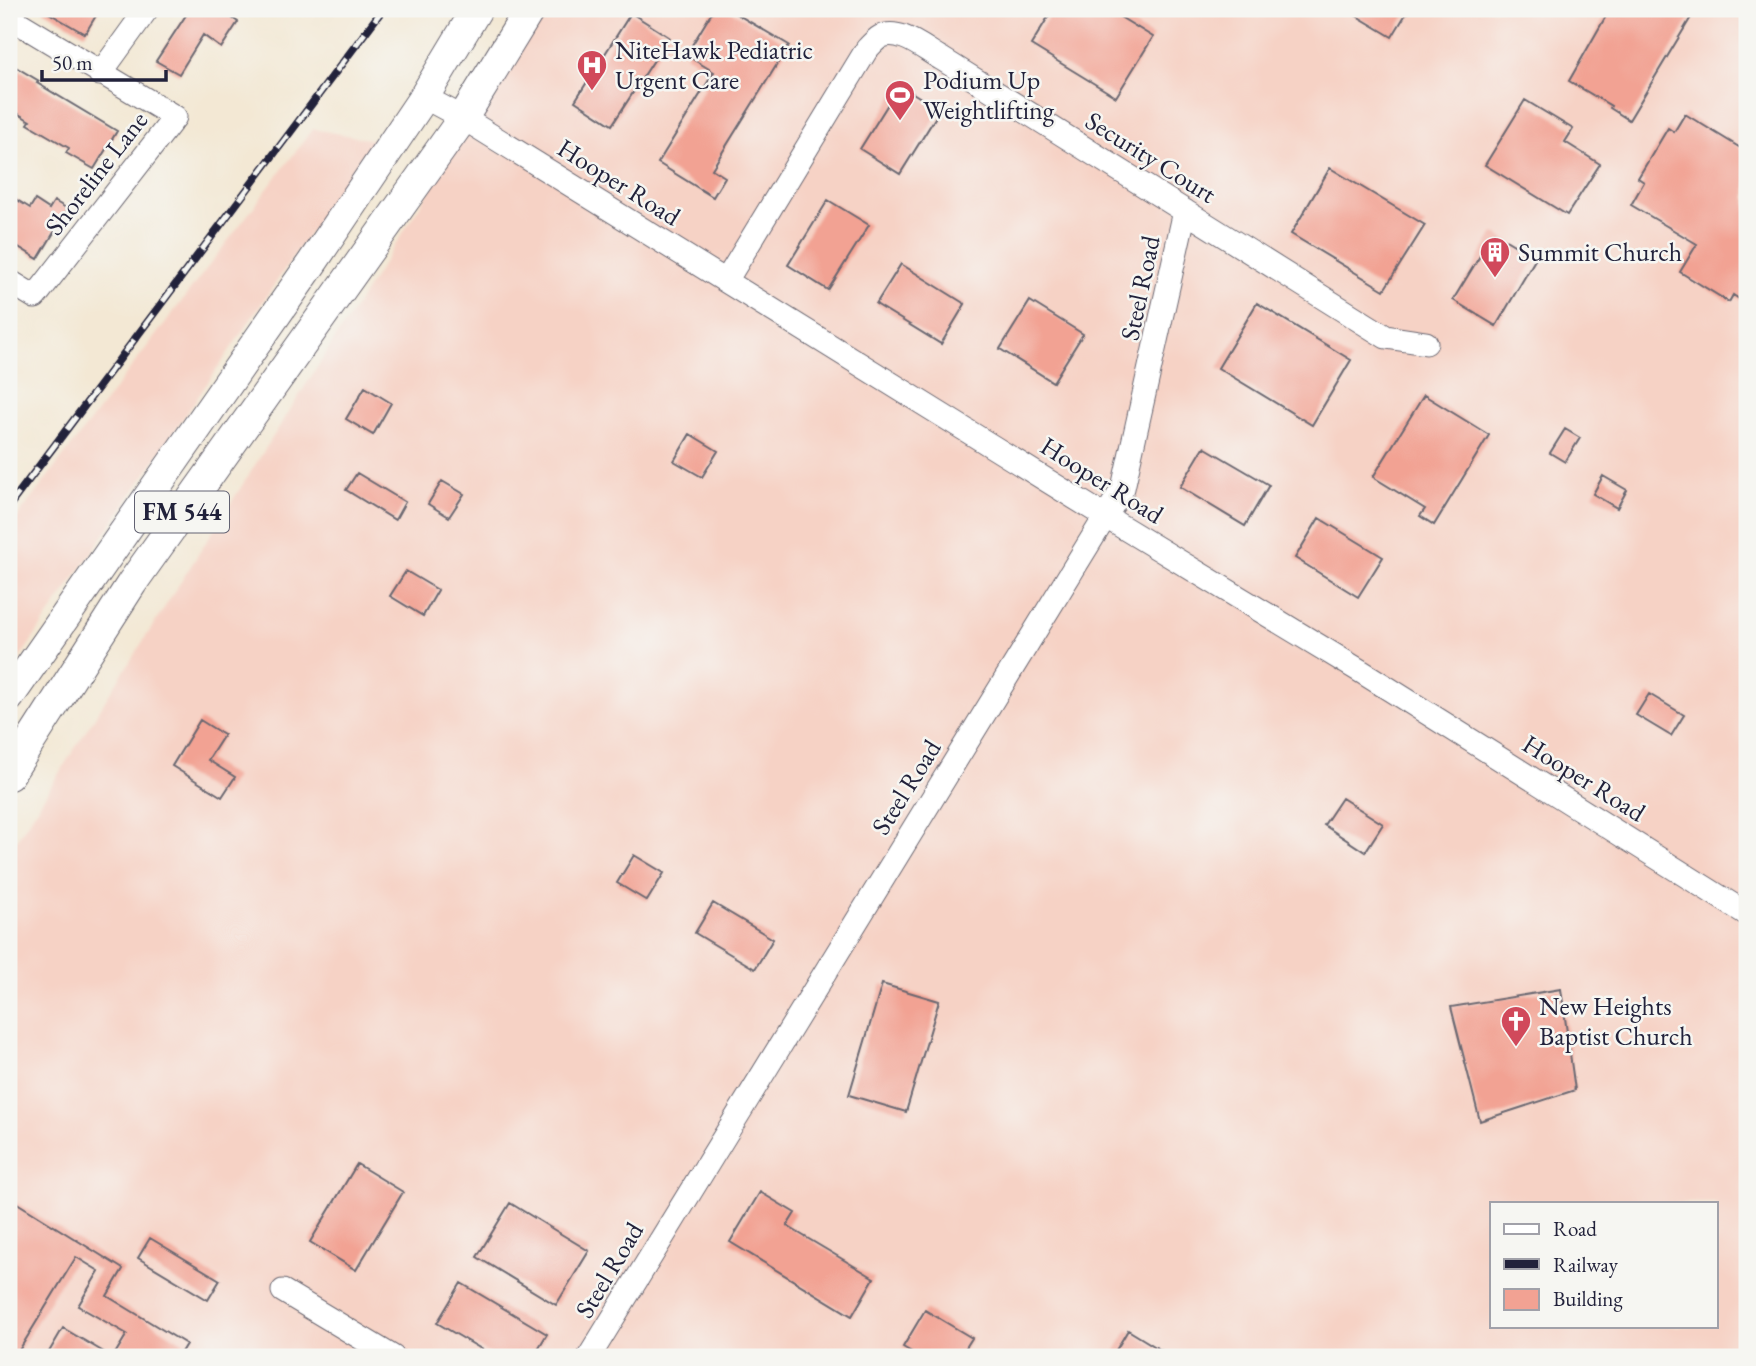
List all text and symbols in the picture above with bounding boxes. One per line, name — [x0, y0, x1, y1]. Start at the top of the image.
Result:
place label: NiteHawk Pediatric Urgent Care — [615, 33, 813, 97]
scale bar — [42, 38, 166, 82]
hospital icon: NiteHawk Pediatric Urgent Care — [575, 48, 609, 92]
text: 50 m — [52, 49, 93, 76]
place label: Podium Up Weightlifting — [923, 63, 1055, 127]
sports icon: Podium Up Weightlifting — [883, 78, 917, 122]
street label: Security Court — [1079, 103, 1223, 211]
street label: Shoreline Lane — [37, 104, 155, 242]
street label: Hooper Road — [551, 131, 688, 234]
street label: Steel Road — [1112, 232, 1168, 343]
building icon: Summit Church — [1478, 235, 1512, 279]
place label: Summit Church — [1518, 235, 1682, 269]
street label: Hooper Road — [1034, 429, 1171, 532]
road number: FM 544 — [135, 491, 229, 532]
street label: Hooper Road — [1516, 727, 1653, 830]
street label: Steel Road — [863, 732, 949, 841]
place label: New Heights Baptist Church — [1539, 989, 1693, 1053]
church icon: New Heights Baptist Church — [1499, 1004, 1533, 1048]
legend — [1490, 1202, 1718, 1328]
street label: Steel Road — [567, 1215, 651, 1324]
text: Road — [1553, 1215, 1597, 1242]
text: Railway — [1553, 1251, 1619, 1278]
text: Building — [1553, 1285, 1623, 1312]

